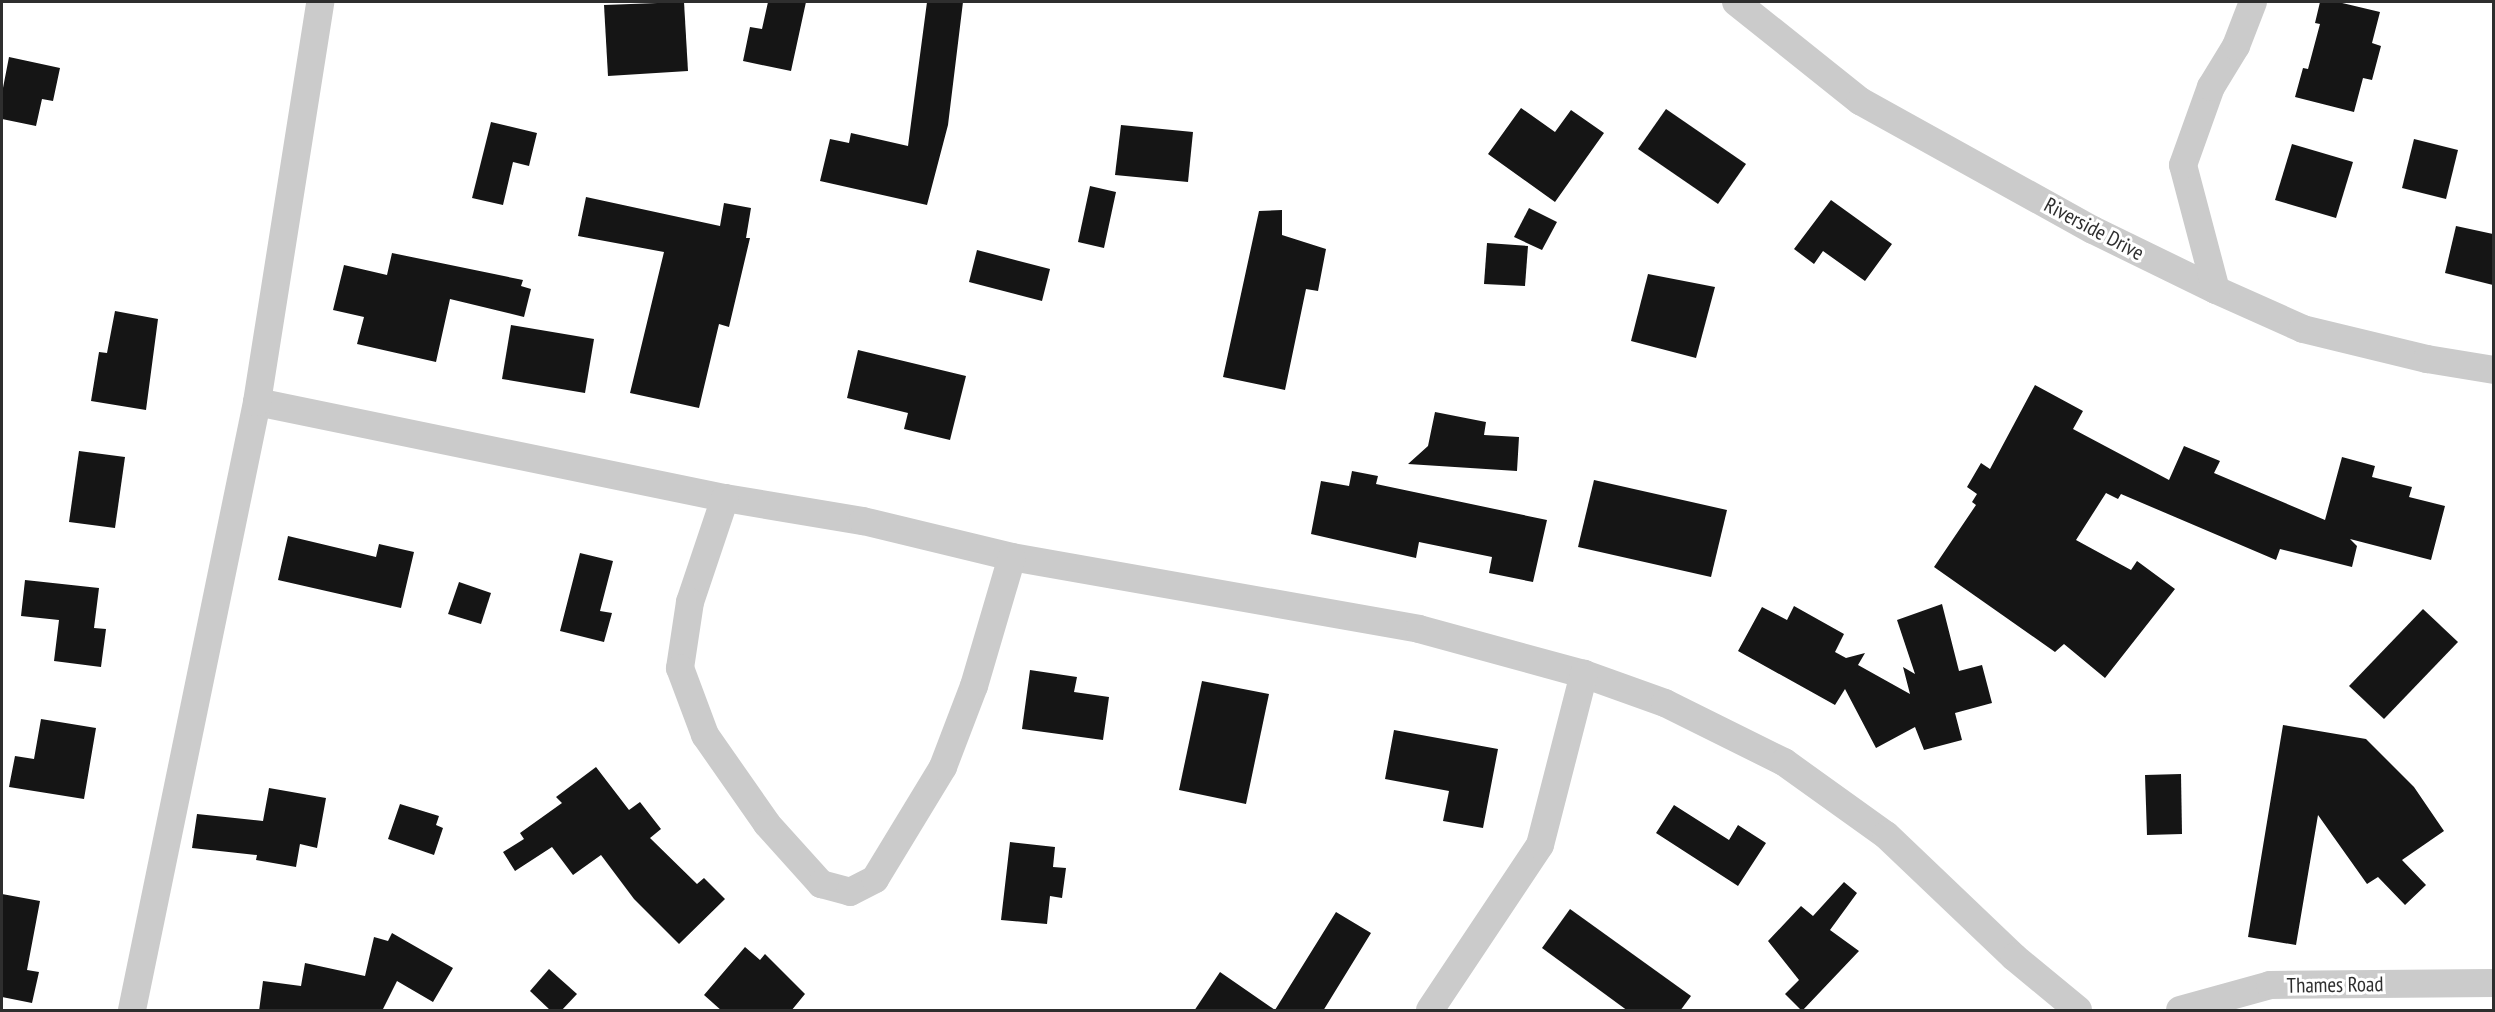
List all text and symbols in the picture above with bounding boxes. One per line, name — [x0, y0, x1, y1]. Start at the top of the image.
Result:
street label: Riverside Drive — [2040, 192, 2148, 266]
street label: Thames Road — [2286, 972, 2384, 998]

